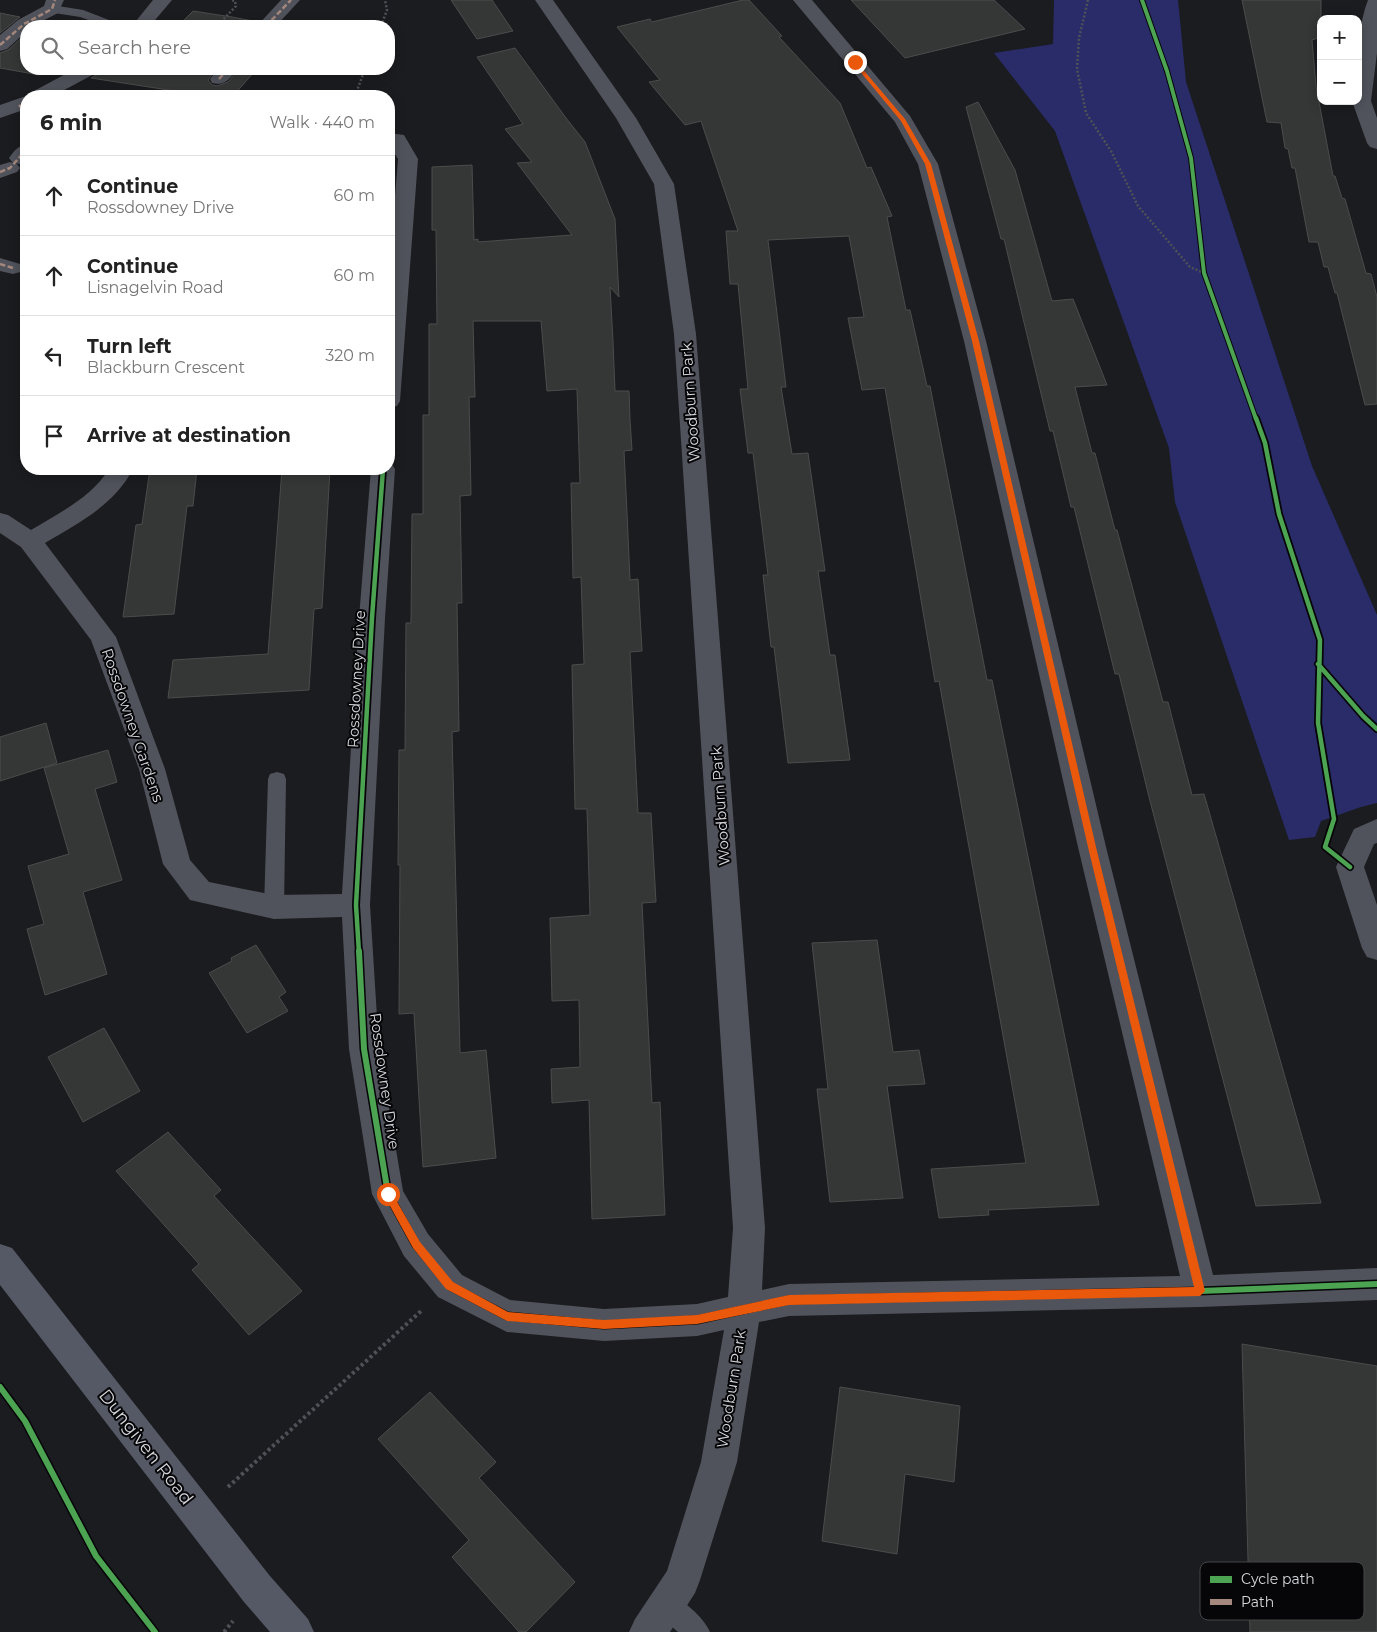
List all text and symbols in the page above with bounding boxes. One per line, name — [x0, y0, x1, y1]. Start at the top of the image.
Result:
map controls — [1317, 15, 1362, 105]
button: + — [1317, 15, 1362, 60]
search box — [20, 20, 395, 75]
icon: search — [38, 34, 66, 62]
text: Search here — [78, 36, 191, 59]
route end — [844, 51, 867, 74]
button: − — [1317, 60, 1362, 105]
text: 6 min — [40, 110, 102, 135]
text: Walk · 440 m — [269, 113, 375, 132]
text: Continue — [87, 175, 178, 198]
icon: ahead — [40, 182, 68, 210]
text: 60 m — [333, 186, 375, 205]
text: Rossdowney Drive — [87, 198, 234, 217]
text: Continue — [87, 255, 178, 278]
icon: ahead — [40, 262, 68, 290]
text: 60 m — [333, 266, 375, 285]
text: Lisnagelvin Road — [87, 278, 224, 297]
text: Turn left — [87, 335, 172, 358]
icon: left — [40, 342, 68, 370]
street label: Woodburn Park — [676, 342, 704, 462]
text: 320 m — [325, 346, 375, 365]
text: Blackburn Crescent — [87, 358, 245, 377]
icon: arrive — [40, 422, 68, 450]
text: Arrive at destination — [87, 424, 291, 447]
street label: Rossdowney Drive — [343, 610, 369, 748]
street label: Rossdowney Gardens — [98, 646, 168, 804]
street label: Woodburn Park — [706, 746, 734, 866]
street label: Rossdowney Drive — [366, 1011, 404, 1151]
route start — [377, 1183, 400, 1206]
street label: Woodburn Park — [712, 1329, 750, 1449]
street label: Dungiven Road — [94, 1385, 198, 1509]
legend — [1200, 1562, 1364, 1620]
text: Cycle path — [1241, 1570, 1315, 1588]
text: Path — [1241, 1593, 1274, 1611]

